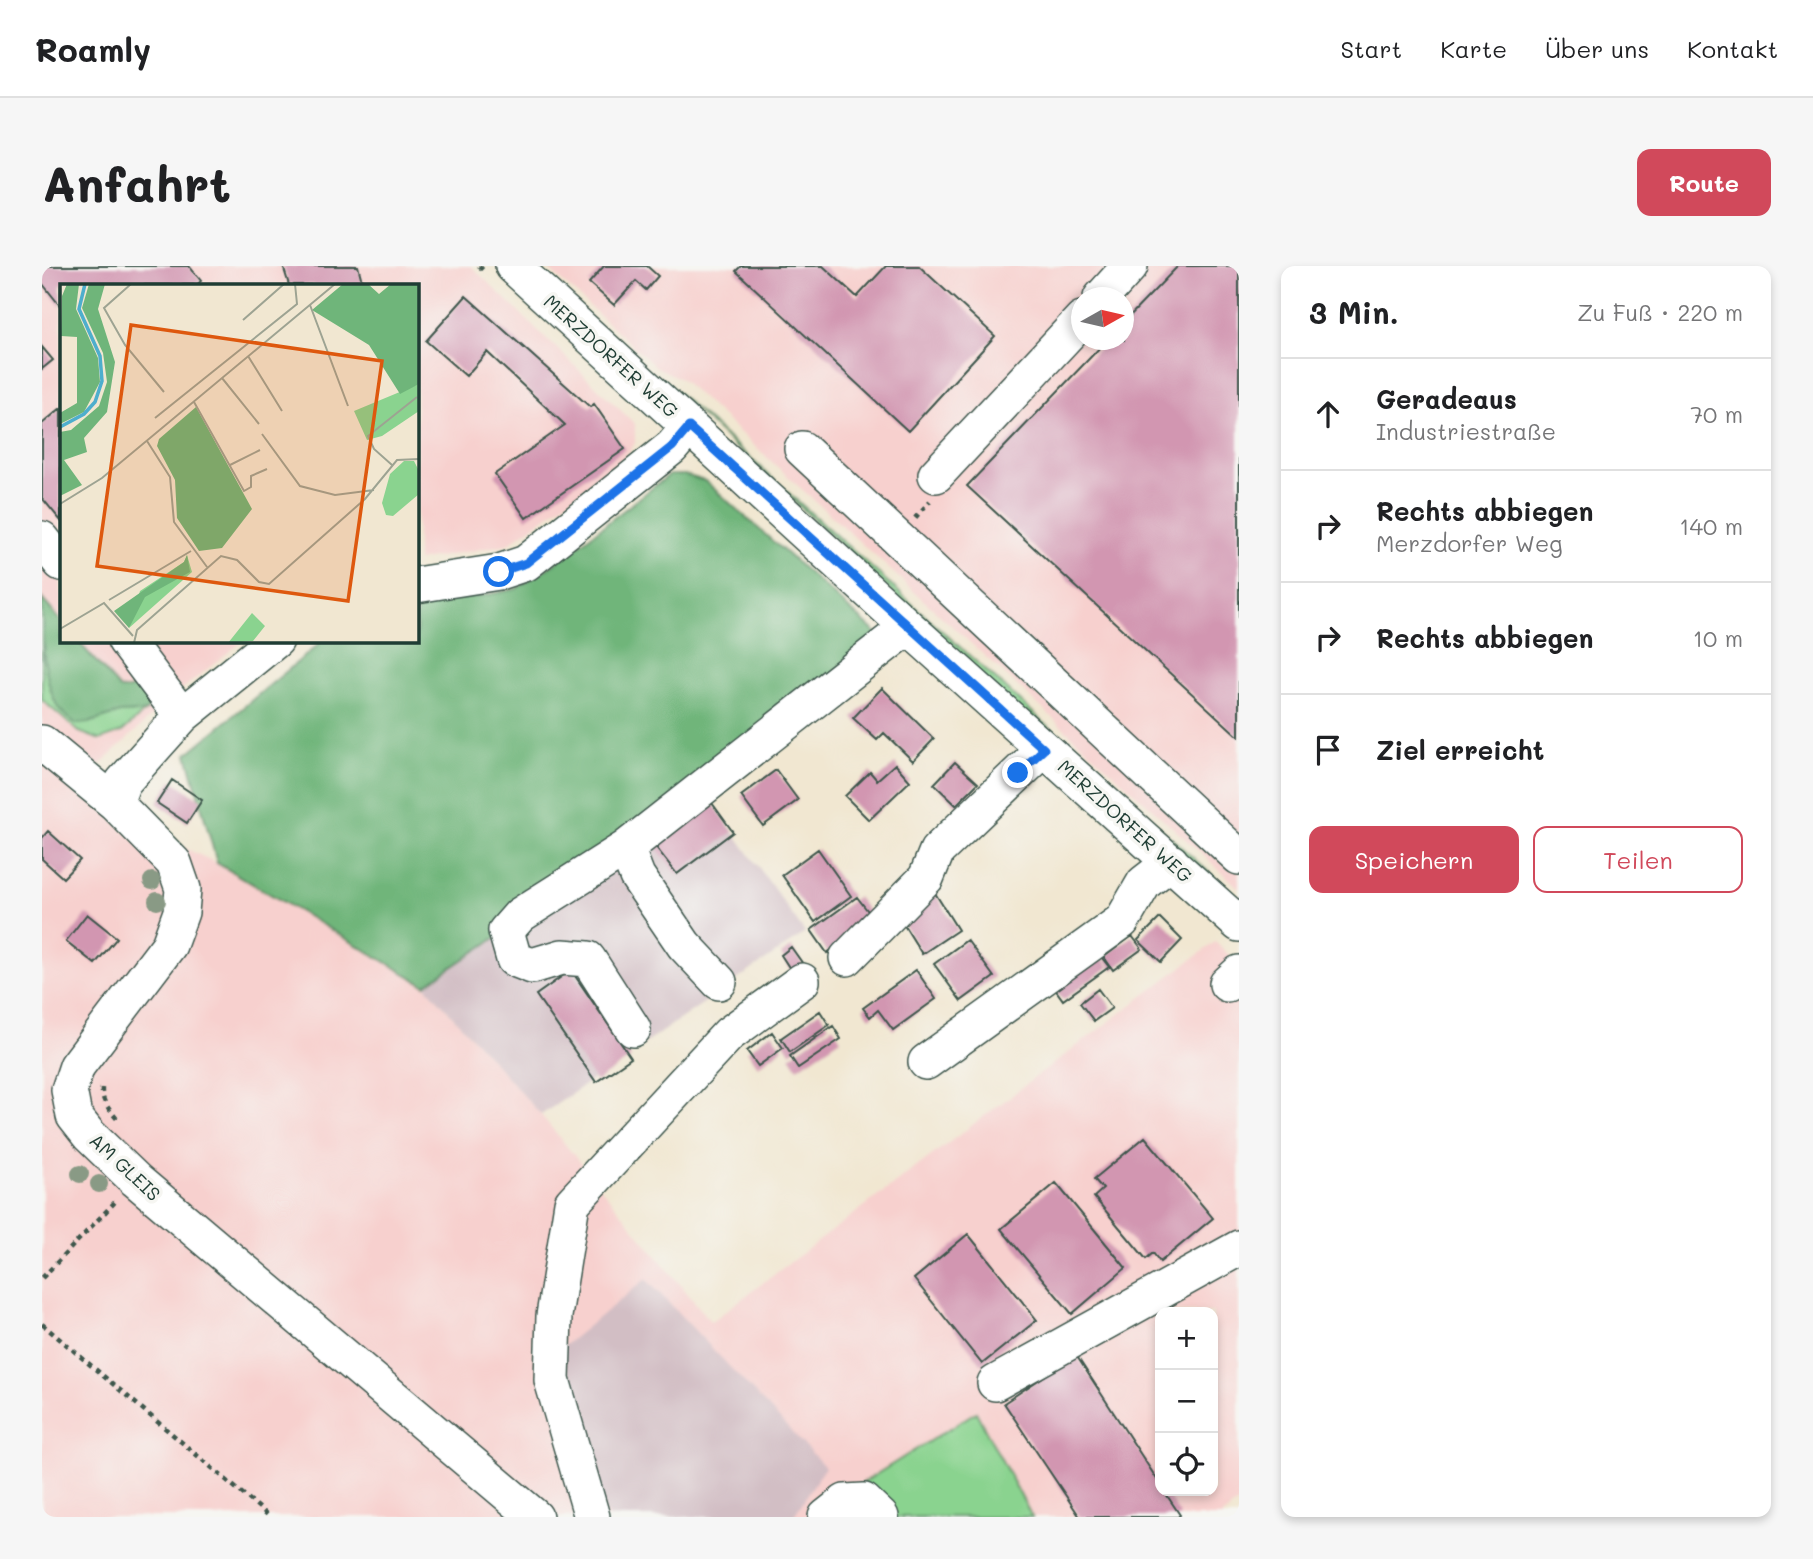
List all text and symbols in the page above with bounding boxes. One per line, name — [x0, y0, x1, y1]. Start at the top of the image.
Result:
text: Roamly — [35, 27, 151, 70]
text: Start — [1340, 33, 1402, 64]
text: Karte — [1440, 33, 1507, 64]
text: Über uns — [1545, 33, 1649, 64]
text: Kontakt — [1687, 33, 1778, 64]
button: Route — [1637, 149, 1771, 216]
text: Anfahrt — [42, 151, 231, 214]
inset map — [60, 284, 418, 642]
north arrow — [1071, 287, 1134, 350]
street label: MERZDORFER WEG — [539, 289, 684, 423]
text: 3 Min. — [1309, 292, 1399, 332]
text: Zu Fuß · 220 m — [1577, 297, 1743, 327]
text: Geradeaus — [1376, 382, 1517, 416]
icon: ahead — [1309, 395, 1347, 433]
text: 70 m — [1690, 399, 1743, 429]
text: Industriestraße — [1376, 416, 1556, 446]
text: Rechts abbiegen — [1376, 494, 1593, 528]
icon: right — [1309, 507, 1347, 545]
text: 140 m — [1679, 511, 1743, 541]
text: Merzdorfer Weg — [1376, 528, 1563, 558]
route start — [483, 556, 514, 587]
icon: right — [1309, 619, 1347, 657]
text: Rechts abbiegen — [1376, 621, 1593, 655]
text: 10 m — [1693, 623, 1743, 653]
icon: arrive — [1309, 731, 1347, 769]
text: Ziel erreicht — [1376, 733, 1544, 767]
street label: MERZDORFER WEG — [1053, 754, 1198, 888]
route end — [1002, 757, 1033, 788]
button: Speichern — [1309, 826, 1519, 893]
button: Teilen — [1533, 826, 1743, 893]
street label: AM GLEIS — [85, 1127, 166, 1206]
map controls — [1155, 1307, 1218, 1496]
button: + — [1155, 1307, 1218, 1370]
button: − — [1155, 1370, 1218, 1433]
button: locate — [1155, 1433, 1218, 1496]

